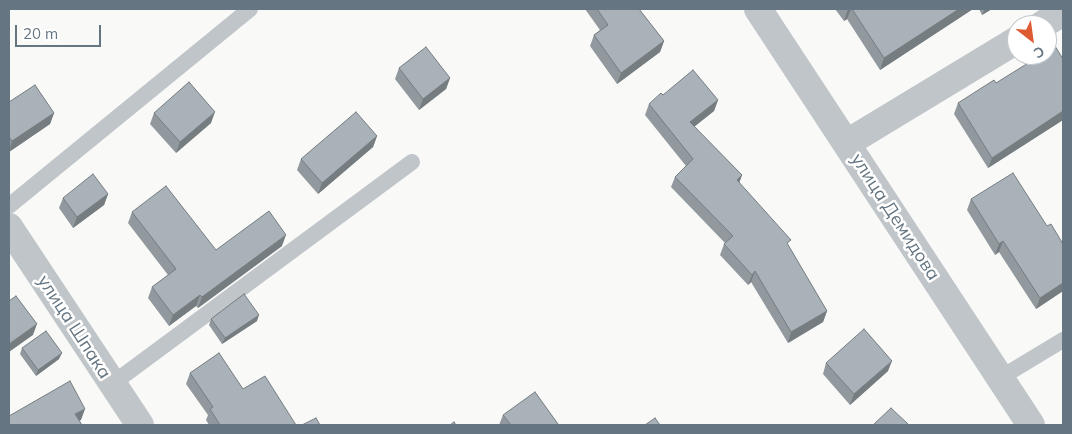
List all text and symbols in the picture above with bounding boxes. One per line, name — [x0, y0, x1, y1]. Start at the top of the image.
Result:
scale bar — [18, 15, 104, 47]
north arrow — [1007, 15, 1057, 65]
text: 20 m — [23, 24, 58, 43]
text: С — [1030, 42, 1048, 62]
street label: улица Демидова — [846, 150, 944, 284]
street label: улица Шпака — [33, 271, 115, 383]

